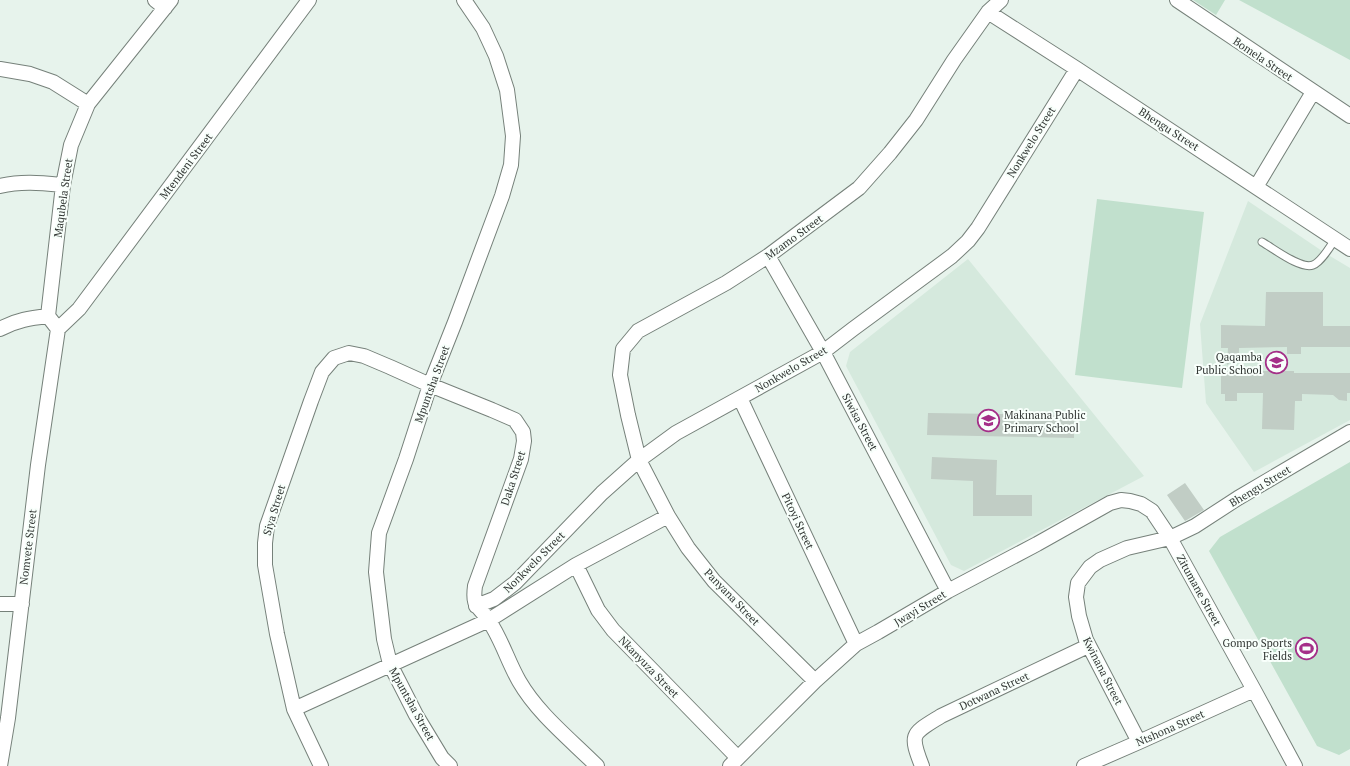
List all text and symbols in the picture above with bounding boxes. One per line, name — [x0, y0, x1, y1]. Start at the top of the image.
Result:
street label: Bomela Street — [1231, 34, 1295, 84]
street label: Nonkwelo Street — [1004, 104, 1058, 180]
street label: Bhengu Street — [1136, 104, 1202, 154]
street label: Mtendeni Street — [157, 130, 215, 202]
street label: Maqubela Street — [51, 157, 75, 239]
street label: Mzamo Street — [762, 211, 826, 263]
street label: Mpuntsha Street — [411, 343, 453, 425]
street label: Nonkwelo Street — [752, 343, 830, 395]
place label: Qaqamba Public School — [1196, 350, 1262, 377]
school or university icon: Qaqamba Public School — [1264, 350, 1290, 376]
street label: Siwisa Street — [839, 391, 881, 453]
school or university icon: Makinana Public Primary School — [975, 408, 1001, 434]
place label: Makinana Public Primary School — [1004, 408, 1086, 435]
street label: Daka Street — [498, 449, 528, 507]
street label: Bhengu Street — [1227, 462, 1293, 510]
street label: Siya Street — [260, 483, 288, 537]
street label: Pitoyi Street — [779, 491, 817, 551]
street label: Nomvete Street — [16, 508, 40, 586]
street label: Nonkwelo Street — [500, 528, 568, 596]
street label: Zitumane Street — [1174, 552, 1224, 628]
street label: Panyana Street — [701, 566, 763, 628]
street label: Jwayi Street — [891, 587, 949, 629]
street label: Nkanyuza Street — [616, 633, 682, 701]
street label: Kwinana Street — [1080, 635, 1126, 707]
place label: Gompo Sports Fields — [1223, 636, 1292, 663]
sports icon: Gompo Sports Fields — [1294, 636, 1320, 662]
street label: Mpuntsha Street — [386, 665, 438, 743]
street label: Dotwana Street — [957, 669, 1031, 713]
street label: Ntshona Street — [1134, 707, 1206, 749]

